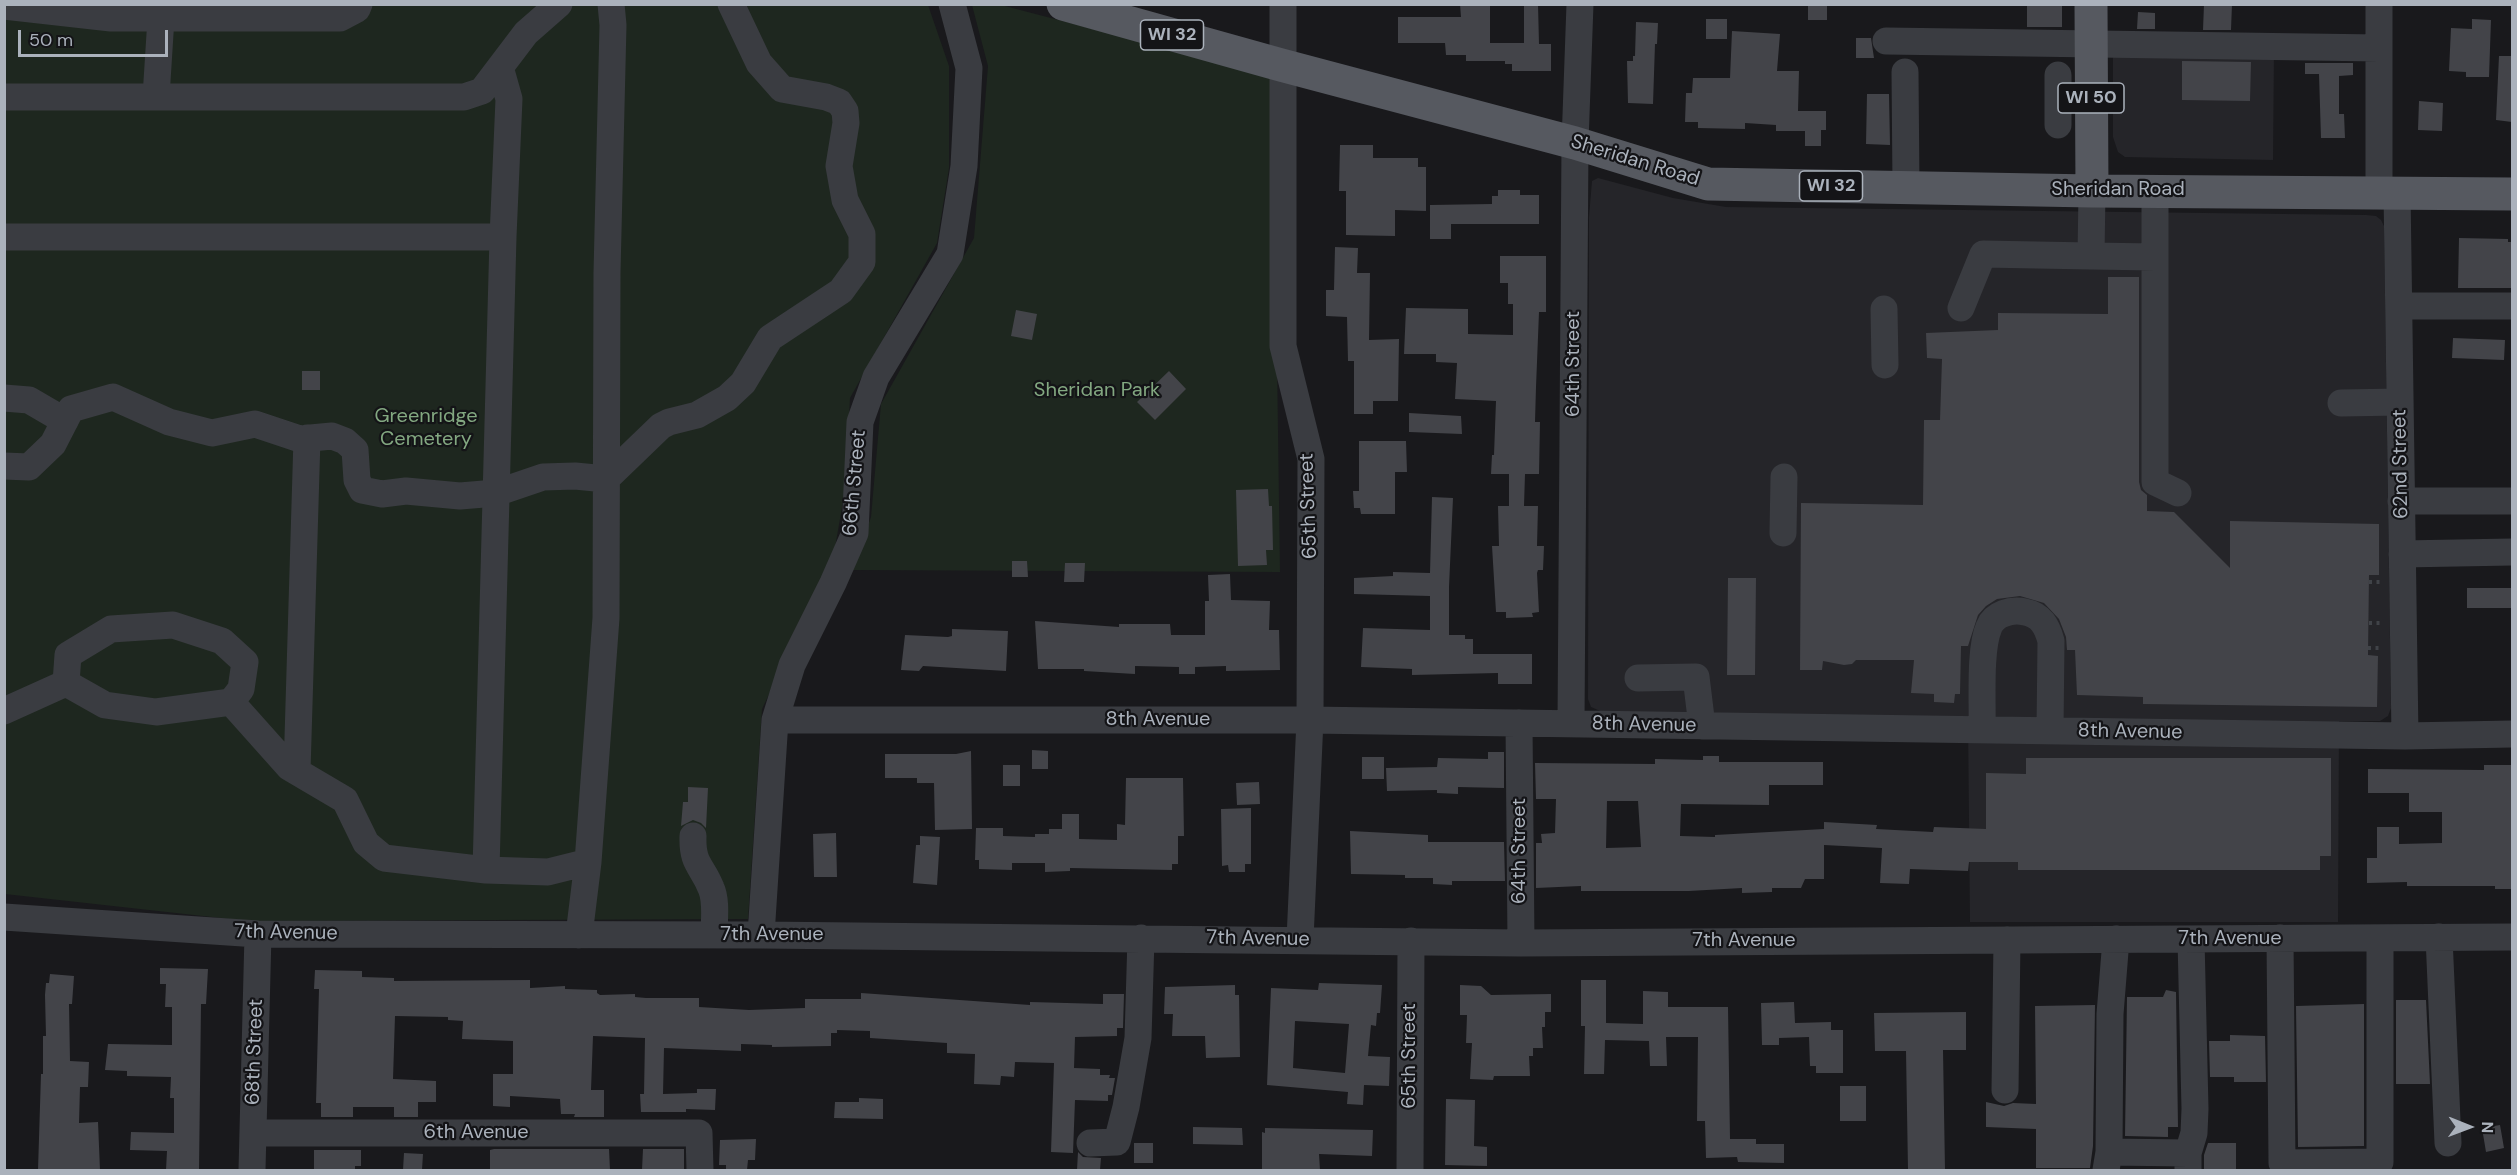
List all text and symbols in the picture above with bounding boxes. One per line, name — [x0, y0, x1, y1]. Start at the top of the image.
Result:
scale bar — [21, 18, 171, 56]
road number: WI 32 — [1140, 20, 1204, 50]
text: 50 m — [29, 28, 73, 52]
road number: WI 50 — [2058, 83, 2124, 113]
street label: Sheridan Road — [1568, 130, 1702, 192]
road number: WI 32 — [1800, 171, 1862, 201]
street label: Sheridan Road — [2051, 178, 2185, 202]
street label: 64th Street — [1562, 311, 1586, 417]
park label: Sheridan Park — [1034, 379, 1160, 403]
park label: Greenridge Cemetery — [374, 405, 478, 452]
street label: 62nd Street — [2388, 409, 2414, 519]
street label: 66th Street — [838, 429, 872, 537]
street label: 65th Street — [1295, 453, 1323, 559]
street label: 8th Avenue — [1106, 708, 1210, 732]
street label: 8th Avenue — [1591, 712, 1697, 738]
street label: 8th Avenue — [2077, 719, 2183, 745]
street label: 64th Street — [1508, 798, 1532, 904]
street label: 7th Avenue — [234, 920, 338, 946]
street label: 7th Avenue — [720, 923, 824, 947]
street label: 7th Avenue — [1206, 926, 1310, 952]
street label: 7th Avenue — [2178, 927, 2282, 951]
street label: 7th Avenue — [1692, 929, 1796, 953]
street label: 68th Street — [241, 999, 269, 1105]
street label: 65th Street — [1398, 1003, 1422, 1109]
north arrow — [2439, 1097, 2499, 1157]
street label: 6th Avenue — [423, 1121, 529, 1145]
text: N — [2477, 1121, 2498, 1133]

